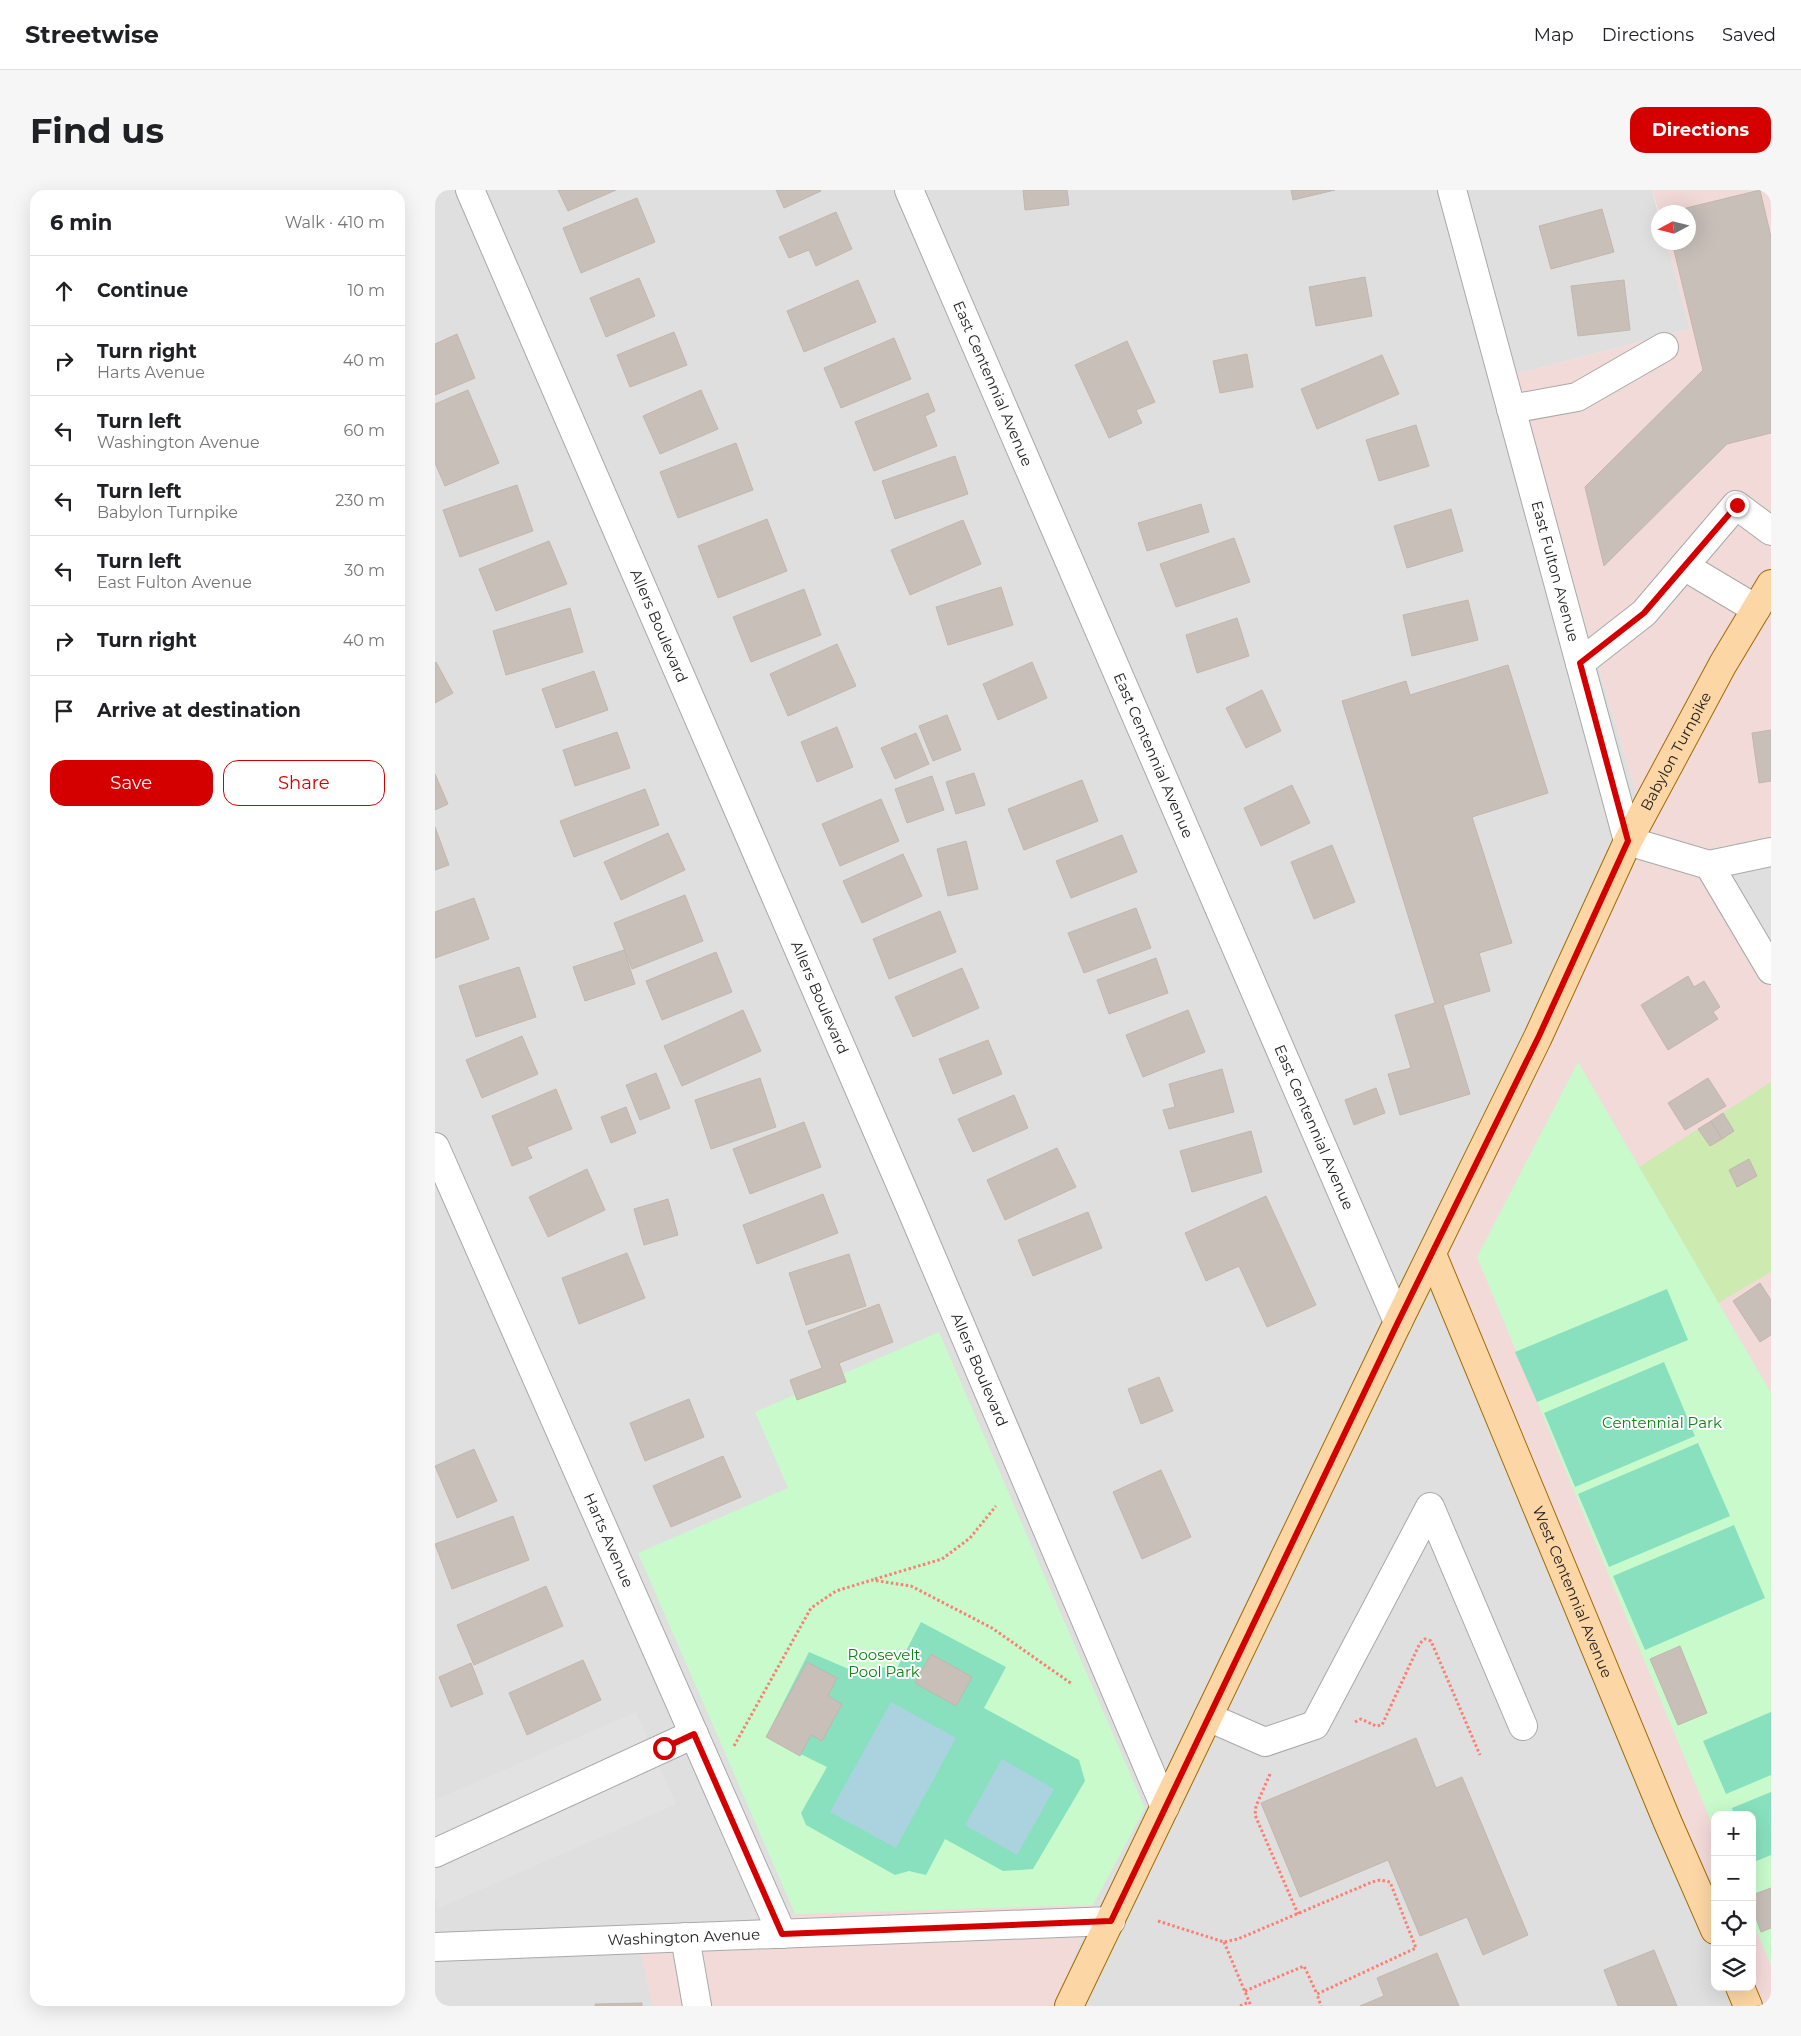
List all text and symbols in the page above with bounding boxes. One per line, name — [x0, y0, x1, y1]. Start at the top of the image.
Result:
text: Streetwise — [25, 20, 159, 49]
text: Map — [1534, 24, 1574, 46]
text: Directions — [1602, 24, 1694, 46]
text: Saved — [1722, 24, 1776, 46]
button: Directions — [1630, 107, 1771, 153]
text: Find us — [30, 109, 164, 152]
north arrow — [1651, 205, 1696, 250]
text: 6 min — [50, 210, 112, 235]
text: Walk · 410 m — [285, 213, 385, 232]
icon: ahead — [50, 277, 78, 305]
text: Continue — [97, 279, 188, 302]
text: 10 m — [347, 281, 385, 300]
street label: East Centennial Avenue — [949, 298, 1037, 469]
text: Turn right — [97, 340, 197, 363]
icon: right — [50, 347, 78, 375]
text: 40 m — [343, 351, 385, 370]
text: Harts Avenue — [97, 363, 205, 382]
text: Turn left — [97, 410, 182, 433]
icon: left — [50, 417, 78, 445]
text: 60 m — [343, 421, 385, 440]
text: Washington Avenue — [97, 433, 260, 452]
text: Turn left — [97, 480, 182, 503]
icon: left — [50, 487, 78, 515]
text: 230 m — [335, 491, 385, 510]
route end — [1726, 494, 1749, 517]
street label: East Fulton Avenue — [1527, 499, 1584, 644]
text: Babylon Turnpike — [97, 503, 238, 522]
text: Turn left — [97, 550, 182, 573]
icon: left — [50, 557, 78, 585]
text: 30 m — [344, 561, 385, 580]
street label: Allers Boulevard — [626, 566, 692, 685]
text: East Fulton Avenue — [97, 573, 252, 592]
icon: right — [50, 627, 78, 655]
text: Turn right — [97, 629, 197, 652]
text: 40 m — [343, 631, 385, 650]
street label: East Centennial Avenue — [1110, 670, 1198, 841]
street label: Babylon Turnpike — [1636, 688, 1715, 814]
icon: arrive — [50, 697, 78, 725]
text: Arrive at destination — [97, 699, 301, 722]
button: Save — [50, 760, 213, 806]
button: Share — [223, 760, 385, 806]
street label: Allers Boulevard — [787, 938, 853, 1057]
street label: East Centennial Avenue — [1270, 1041, 1358, 1213]
street label: Allers Boulevard — [947, 1310, 1012, 1429]
park label: Centennial Park — [1602, 1413, 1722, 1432]
street label: Harts Avenue — [580, 1490, 638, 1590]
street label: West Centennial Avenue — [1529, 1503, 1617, 1681]
park label: Roosevelt Pool Park — [848, 1645, 920, 1681]
route start — [653, 1737, 676, 1760]
map controls — [1711, 1811, 1756, 1991]
button: + — [1711, 1811, 1756, 1856]
button: − — [1711, 1856, 1756, 1901]
button: locate — [1711, 1901, 1756, 1946]
street label: Washington Avenue — [607, 1925, 760, 1949]
button: layers — [1711, 1946, 1756, 1991]

